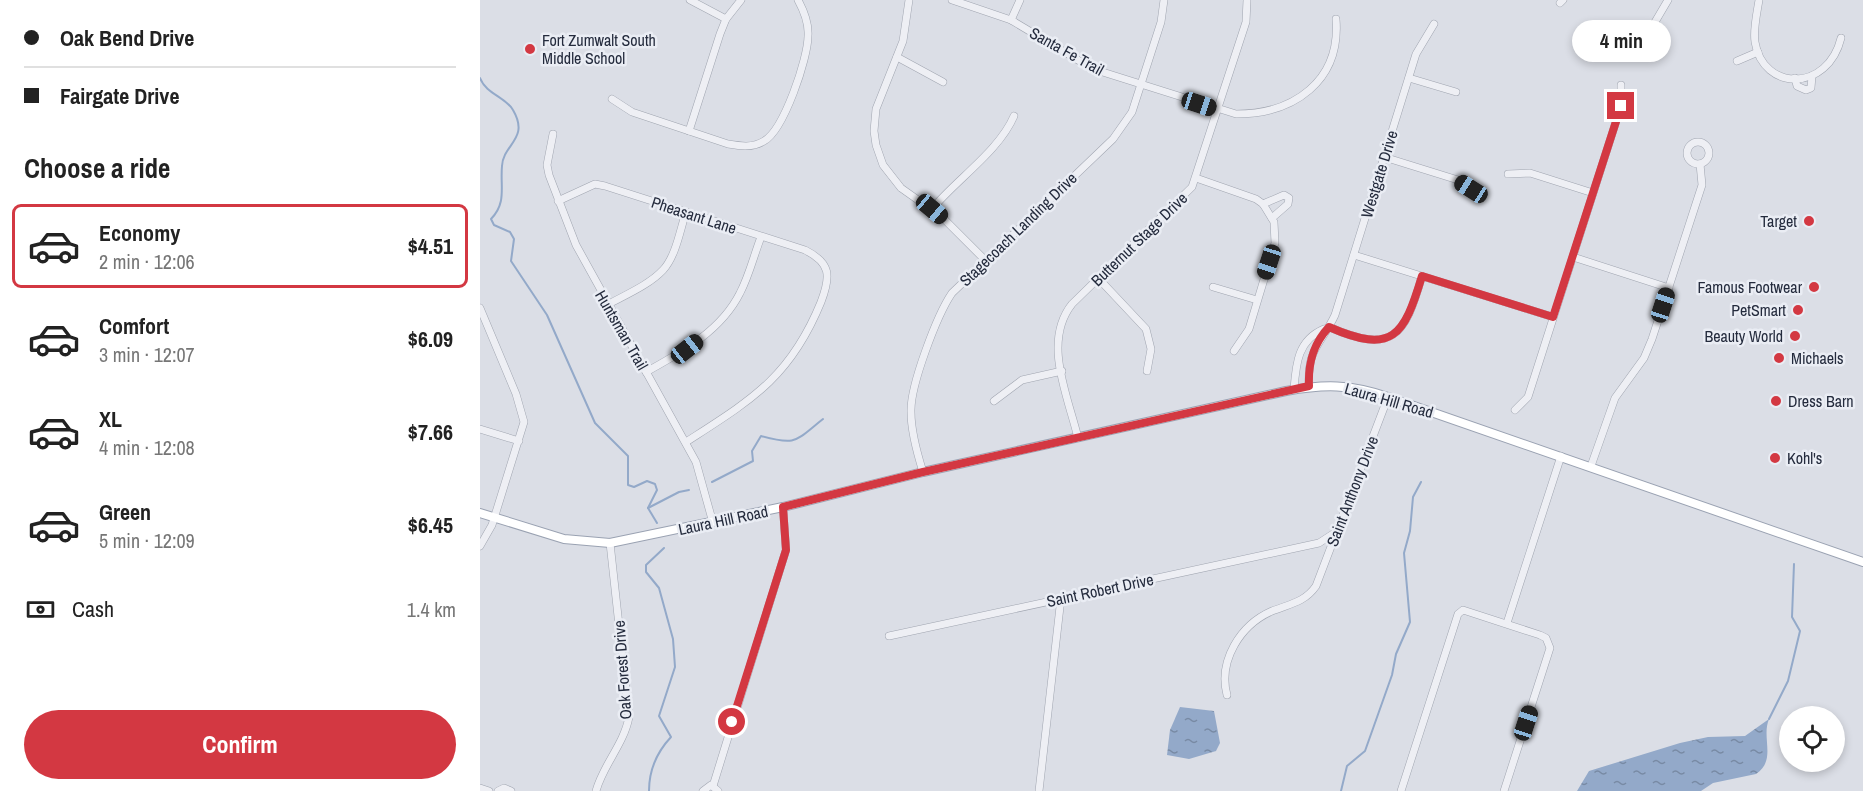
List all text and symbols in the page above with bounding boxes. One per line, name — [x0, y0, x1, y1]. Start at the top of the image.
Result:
callout: 4 min — [1572, 19, 1670, 61]
street label: Santa Fe Trail — [1026, 22, 1108, 80]
text: Oak Bend Drive — [60, 23, 194, 53]
text: 4 min — [1600, 27, 1643, 54]
place label: Fort Zumwalt South Middle School — [542, 29, 656, 69]
marker: Fort Zumwalt South Middle School — [523, 42, 537, 56]
text: Fairgate Drive — [60, 81, 179, 111]
car — [1179, 90, 1219, 118]
route end — [1607, 92, 1634, 119]
street label: Westgate Drive — [1355, 128, 1403, 220]
text: Choose a ride — [24, 150, 170, 186]
street label: Stagecoach Landing Drive — [954, 167, 1082, 291]
car — [1451, 172, 1491, 206]
street label: Butternut Stage Drive — [1086, 187, 1192, 291]
street label: Pheasant Lane — [649, 191, 739, 239]
car — [912, 191, 952, 227]
place label: Target — [1760, 210, 1797, 232]
marker: Target — [1802, 214, 1816, 228]
text: Economy — [99, 218, 180, 248]
icon: car — [27, 219, 81, 273]
text: $4.51 — [408, 231, 453, 261]
car — [1255, 242, 1283, 282]
text: 2 min · 12:06 — [99, 248, 195, 275]
place label: Famous Footwear — [1698, 276, 1803, 298]
marker: Famous Footwear — [1807, 280, 1821, 294]
car — [1649, 285, 1677, 325]
street label: Huntsman Trail — [590, 286, 654, 374]
place label: PetSmart — [1731, 299, 1786, 321]
marker: PetSmart — [1791, 303, 1805, 317]
text: Comfort — [99, 311, 169, 341]
icon: car — [27, 312, 81, 366]
text: $6.09 — [408, 324, 453, 354]
place label: Beauty World — [1704, 325, 1783, 347]
marker: Beauty World — [1788, 329, 1802, 343]
car — [667, 331, 707, 367]
text: 3 min · 12:07 — [99, 341, 195, 368]
place label: Michaels — [1791, 347, 1844, 369]
marker: Michaels — [1772, 351, 1786, 365]
street label: Laura Hill Road — [1342, 377, 1436, 423]
place label: Dress Barn — [1788, 390, 1854, 412]
marker: Dress Barn — [1769, 394, 1783, 408]
text: XL — [99, 404, 122, 434]
icon: car — [27, 405, 81, 459]
text: $7.66 — [408, 417, 453, 447]
street label: Saint Anthony Drive — [1321, 433, 1383, 549]
text: 4 min · 12:08 — [99, 434, 195, 461]
place label: Kohl's — [1787, 447, 1822, 469]
marker: Kohl's — [1768, 451, 1782, 465]
text: Green — [99, 497, 151, 527]
icon: car — [27, 498, 81, 552]
street label: Laura Hill Road — [676, 500, 770, 540]
text: $6.45 — [408, 510, 453, 540]
text: 5 min · 12:09 — [99, 527, 195, 554]
street label: Saint Robert Drive — [1045, 568, 1155, 612]
icon: cash — [24, 593, 57, 626]
text: Cash — [72, 594, 114, 624]
text: 1.4 km — [407, 596, 456, 623]
street label: Oak Forest Drive — [608, 620, 636, 720]
car — [1512, 703, 1540, 743]
map controls — [1779, 706, 1845, 772]
button: locate — [1779, 706, 1845, 772]
route start — [718, 708, 745, 735]
button: Confirm — [24, 710, 456, 779]

